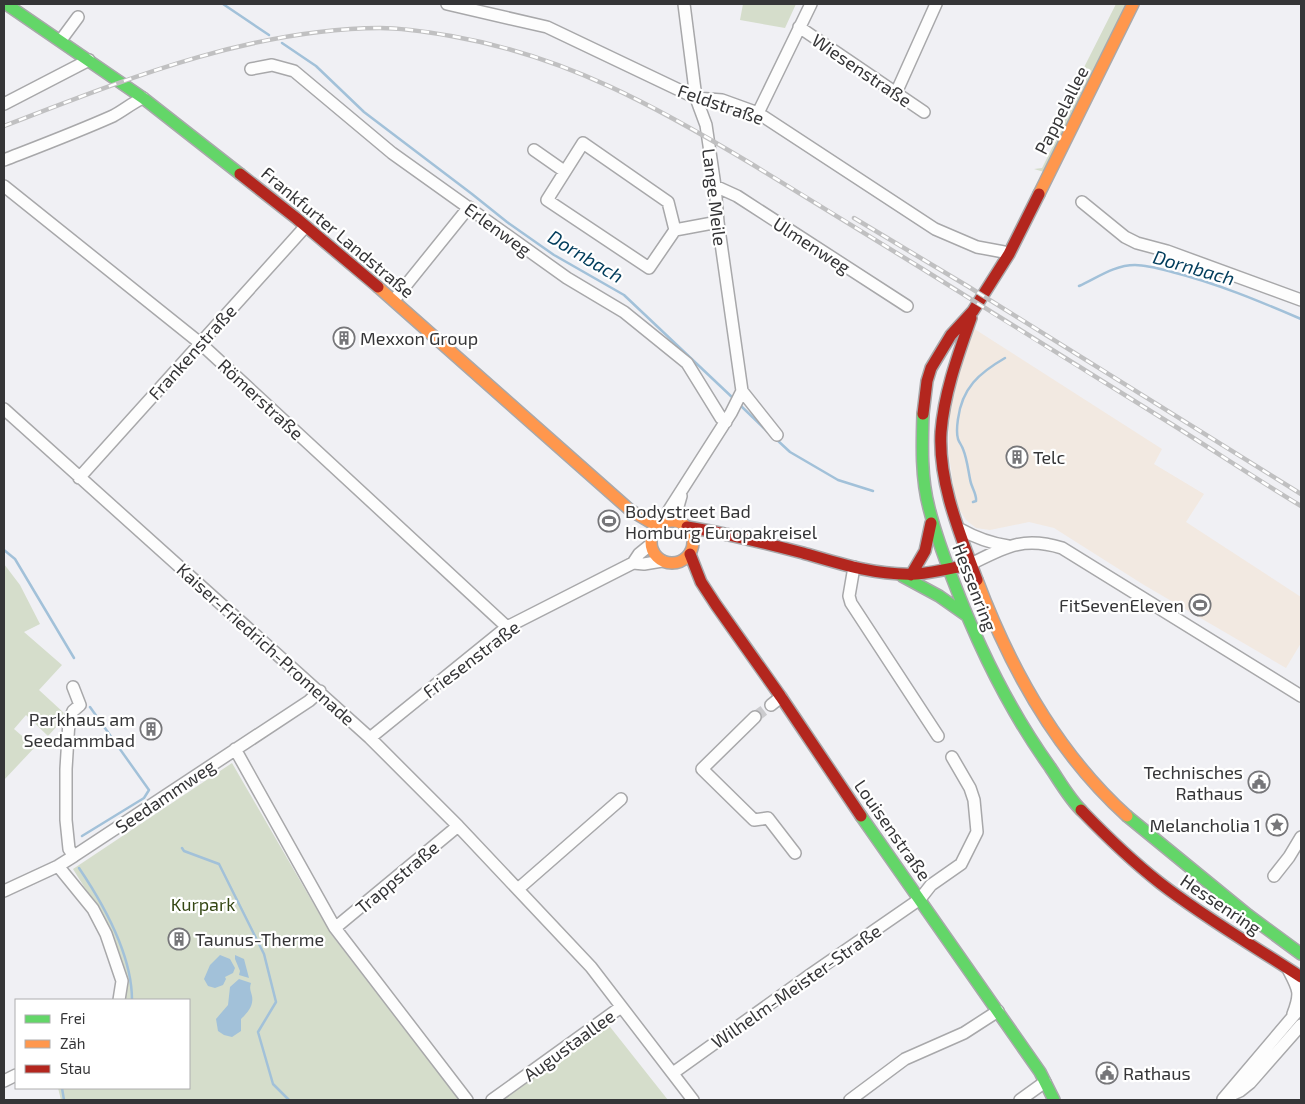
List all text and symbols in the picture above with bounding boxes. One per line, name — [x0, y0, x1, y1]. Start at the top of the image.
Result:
street label: Wiesenstraße — [808, 29, 916, 111]
street label: Pappelallee — [1029, 62, 1093, 158]
street label: Feldstraße — [675, 79, 767, 129]
street label: Lange Meile — [698, 147, 732, 247]
street label: Frankfurter Landstraße — [257, 162, 419, 302]
street label: Erlenweg — [460, 197, 536, 261]
street label: Ulmenweg — [769, 212, 855, 278]
water label: Dornbach — [544, 225, 628, 287]
water label: Dornbach — [1151, 244, 1237, 290]
street label: Frankenstraße — [143, 300, 241, 404]
building icon: Mexxon Group — [332, 326, 356, 350]
place label: Mexxon Group — [360, 327, 478, 349]
street label: Römerstraße — [214, 354, 308, 444]
building icon: Telc — [1005, 445, 1029, 469]
place label: Telc — [1033, 446, 1065, 468]
place label: Bodystreet Bad Homburg Europakreisel — [625, 500, 818, 543]
sports icon: Bodystreet Bad Homburg Europakreisel — [597, 509, 621, 533]
street label: Hessenring — [948, 540, 1002, 634]
street label: Kaiser-Friedrich-Promenade — [172, 558, 360, 730]
sports icon: FitSevenEleven — [1188, 593, 1212, 617]
place label: FitSevenEleven — [1059, 594, 1184, 616]
street label: Friesenstraße — [418, 616, 524, 702]
place label: Parkhaus am Seedammbad — [23, 708, 135, 751]
building icon: Parkhaus am Seedammbad — [139, 717, 163, 741]
street label: Seedammweg — [111, 755, 219, 837]
place label: Technisches Rathaus — [1143, 761, 1243, 804]
public building icon: Technisches Rathaus — [1247, 770, 1271, 794]
street label: Louisenstraße — [850, 775, 936, 885]
place icon: Melancholia 1 — [1265, 813, 1289, 837]
place label: Melancholia 1 — [1150, 814, 1261, 836]
street label: Trappstraße — [351, 836, 443, 918]
street label: Hessenring — [1177, 869, 1265, 939]
park label: Kurpark — [171, 893, 235, 915]
street label: Wilhelm-Meister-Straße — [707, 919, 885, 1053]
building icon: Taunus-Therme — [167, 927, 191, 951]
place label: Taunus-Therme — [195, 928, 324, 950]
legend — [15, 999, 190, 1089]
street label: Augustaallee — [519, 1004, 619, 1086]
text: Frei — [60, 1009, 85, 1027]
text: Zäh — [60, 1034, 85, 1052]
text: Stau — [60, 1059, 91, 1077]
public building icon: Rathaus — [1095, 1061, 1119, 1085]
place label: Rathaus — [1123, 1062, 1191, 1084]

